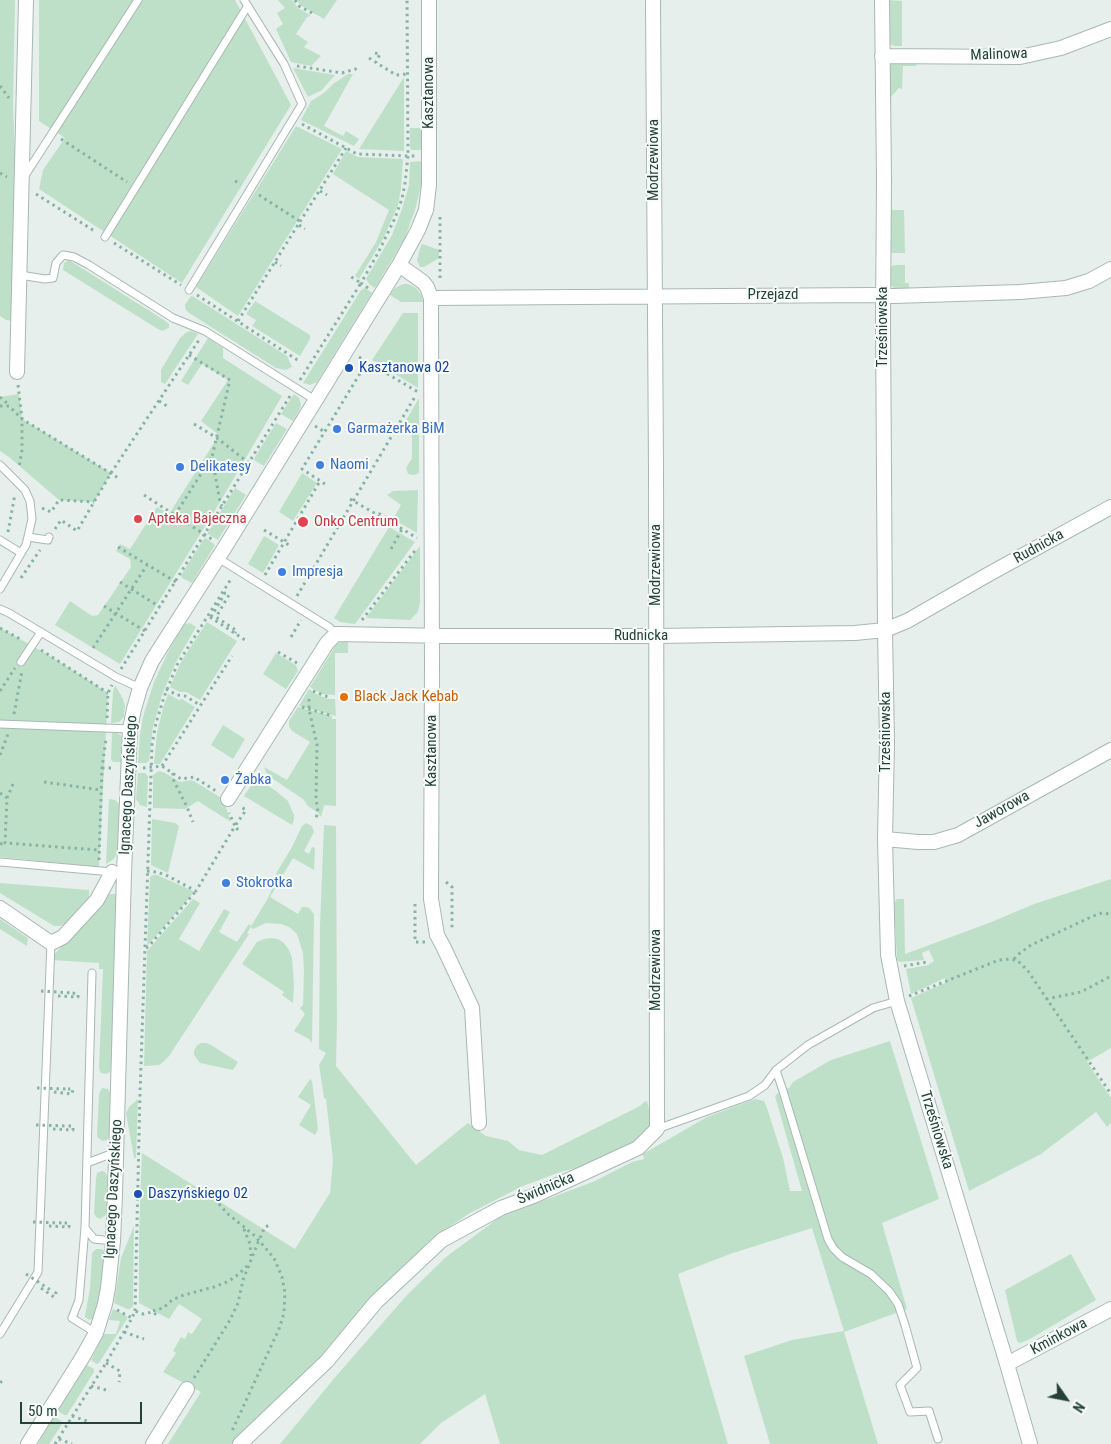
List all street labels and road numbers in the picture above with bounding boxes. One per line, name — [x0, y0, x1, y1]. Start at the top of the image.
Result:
street label: Malinowa — [970, 45, 1028, 65]
street label: Kasztanowa — [420, 57, 438, 129]
street label: Modrzewiowa — [645, 119, 663, 201]
street label: Przejazd — [748, 286, 798, 304]
street label: Trześniowska — [874, 287, 892, 367]
street label: Modrzewiowa — [647, 524, 665, 606]
street label: Rudnicka — [1011, 526, 1067, 568]
street label: Rudnicka — [614, 627, 668, 645]
street label: Trześniowska — [877, 692, 895, 772]
street label: Ignacego Daszyńskiego — [116, 715, 142, 855]
street label: Kasztanowa — [423, 715, 441, 787]
street label: Jaworowa — [971, 787, 1033, 833]
street label: Modrzewiowa — [647, 929, 665, 1011]
street label: Trześniowska — [916, 1089, 956, 1171]
street label: Ignacego Daszyńskiego — [101, 1119, 127, 1259]
street label: Świdnicka — [515, 1169, 577, 1209]
street label: Kminkowa — [1028, 1315, 1090, 1359]

